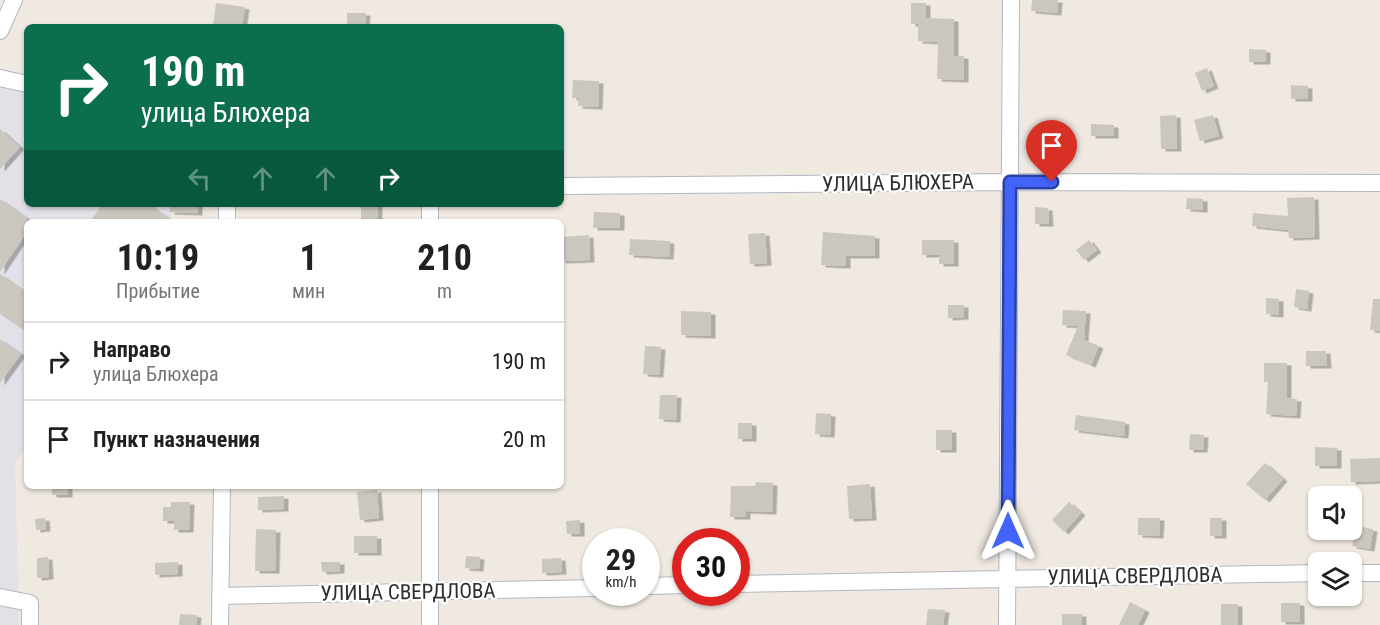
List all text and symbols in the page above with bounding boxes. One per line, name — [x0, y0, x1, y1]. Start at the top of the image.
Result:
text: 190 m — [141, 47, 246, 96]
icon: right — [42, 48, 120, 126]
text: улица Блюхера — [141, 97, 311, 129]
pin — [1026, 120, 1077, 182]
icon: arrive — [1035, 129, 1068, 162]
icon: left — [183, 162, 216, 195]
icon: ahead — [246, 162, 279, 195]
icon: ahead — [309, 162, 342, 195]
icon: right — [372, 162, 405, 195]
street label: УЛИЦА БЛЮХЕРА — [822, 170, 974, 196]
text: 10:19 — [117, 237, 199, 279]
text: 1 — [299, 237, 318, 279]
text: 210 — [417, 237, 472, 279]
text: Прибытие — [116, 279, 200, 303]
text: мин — [292, 279, 325, 303]
text: m — [437, 279, 452, 303]
text: Направо — [93, 337, 171, 362]
icon: right — [42, 345, 75, 378]
text: 190 m — [492, 349, 546, 374]
text: улица Блюхера — [93, 362, 219, 386]
icon: arrive — [42, 423, 75, 456]
text: Пункт назначения — [93, 427, 260, 452]
text: 20 m — [503, 427, 546, 452]
map controls — [1308, 486, 1362, 606]
button: sound — [1308, 486, 1362, 540]
position arrow — [976, 499, 1040, 563]
speed limit sign: 30 — [672, 528, 750, 606]
text: 29 — [606, 542, 636, 577]
button: layers — [1308, 552, 1362, 606]
street label: УЛИЦА СВЕРДЛОВА — [1047, 562, 1223, 590]
text: km/h — [606, 573, 636, 591]
street label: УЛИЦА СВЕРДЛОВА — [320, 578, 496, 606]

